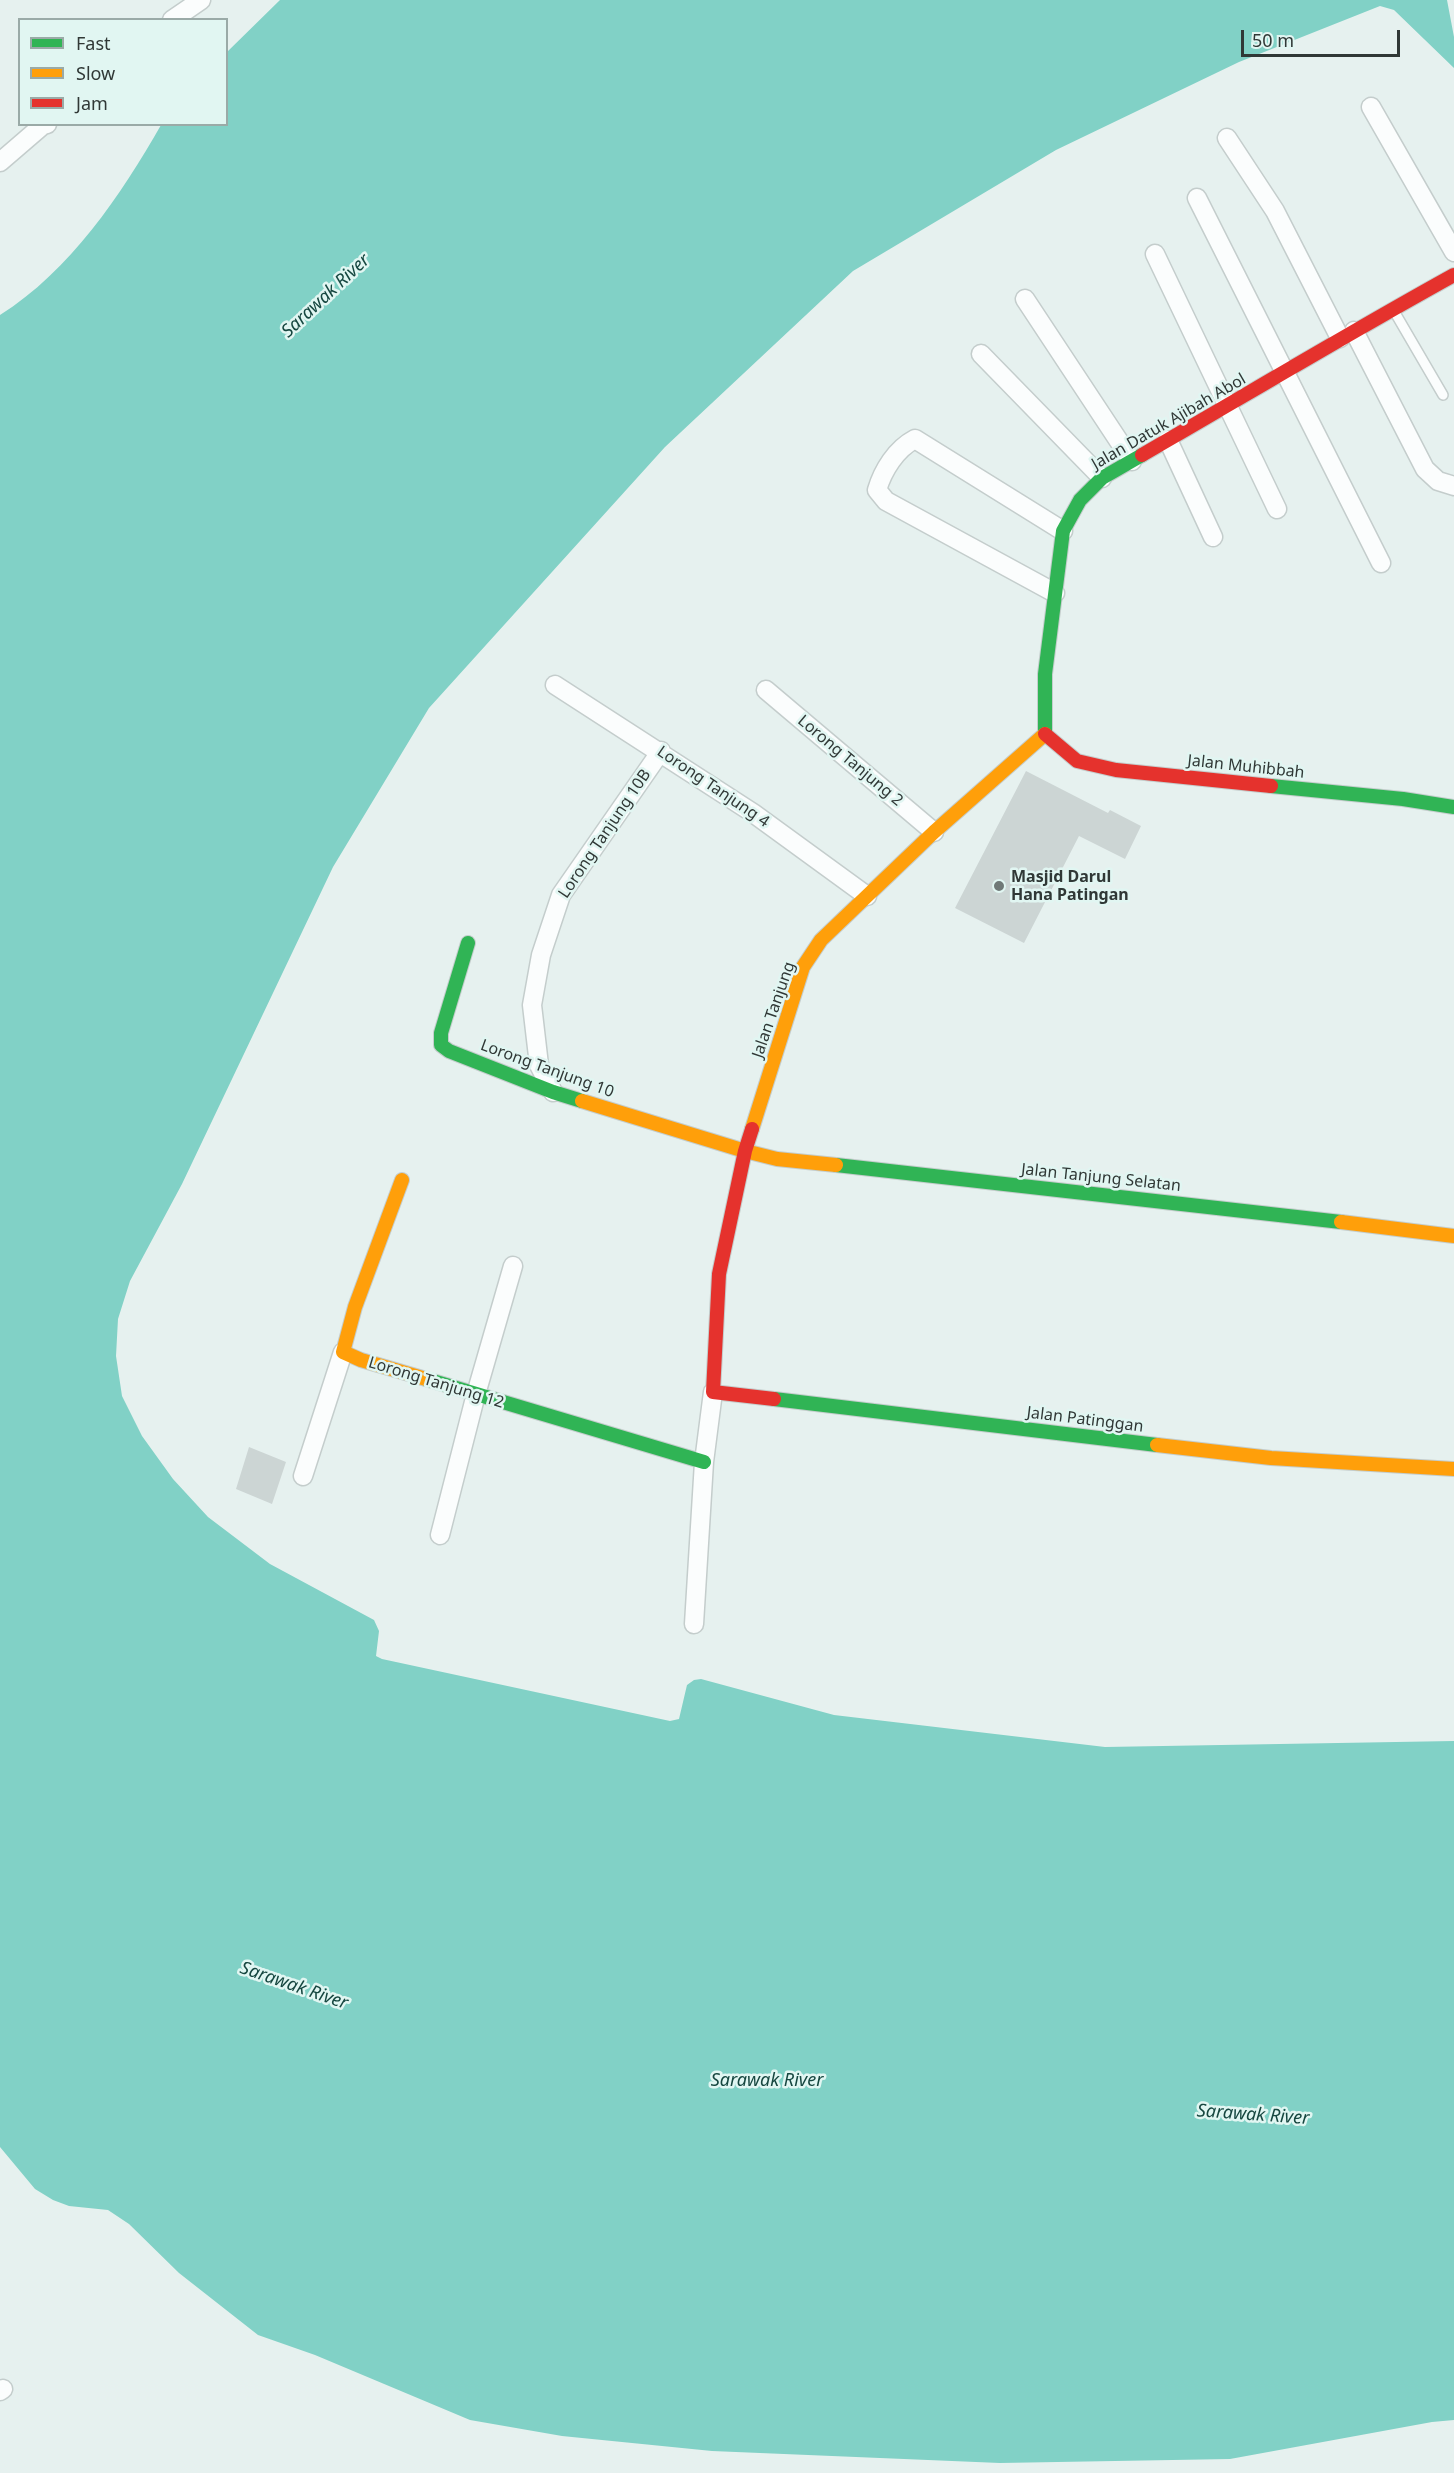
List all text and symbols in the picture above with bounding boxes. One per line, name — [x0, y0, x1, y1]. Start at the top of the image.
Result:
legend — [18, 18, 228, 126]
scale bar — [1244, 18, 1403, 56]
text: 50 m — [1252, 28, 1294, 52]
text: Fast — [76, 31, 111, 55]
text: Slow — [76, 61, 115, 85]
text: Jam — [76, 91, 108, 115]
water label: Sarawak River — [277, 250, 375, 342]
street label: Jalan Datuk Ajibah Abol — [1089, 370, 1249, 474]
street label: Lorong Tanjung 2 — [793, 711, 907, 811]
street label: Lorong Tanjung 4 — [653, 742, 773, 832]
street label: Jalan Muhibbah — [1187, 751, 1305, 783]
street label: Lorong Tanjung 10B — [555, 766, 655, 902]
place label: Masjid Darul Hana Patingan — [1011, 867, 1129, 905]
marker: Masjid Darul Hana Patingan — [992, 879, 1006, 893]
street label: Jalan Tanjung — [749, 959, 799, 1061]
street label: Lorong Tanjung 10 — [478, 1036, 616, 1102]
street label: Jalan Tanjung Selatan — [1020, 1160, 1182, 1196]
street label: Lorong Tanjung 12 — [366, 1353, 506, 1413]
street label: Jalan Patinggan — [1026, 1403, 1144, 1437]
water label: Sarawak River — [237, 1957, 351, 2015]
water label: Sarawak River — [711, 2070, 823, 2092]
water label: Sarawak River — [1196, 2100, 1310, 2130]

